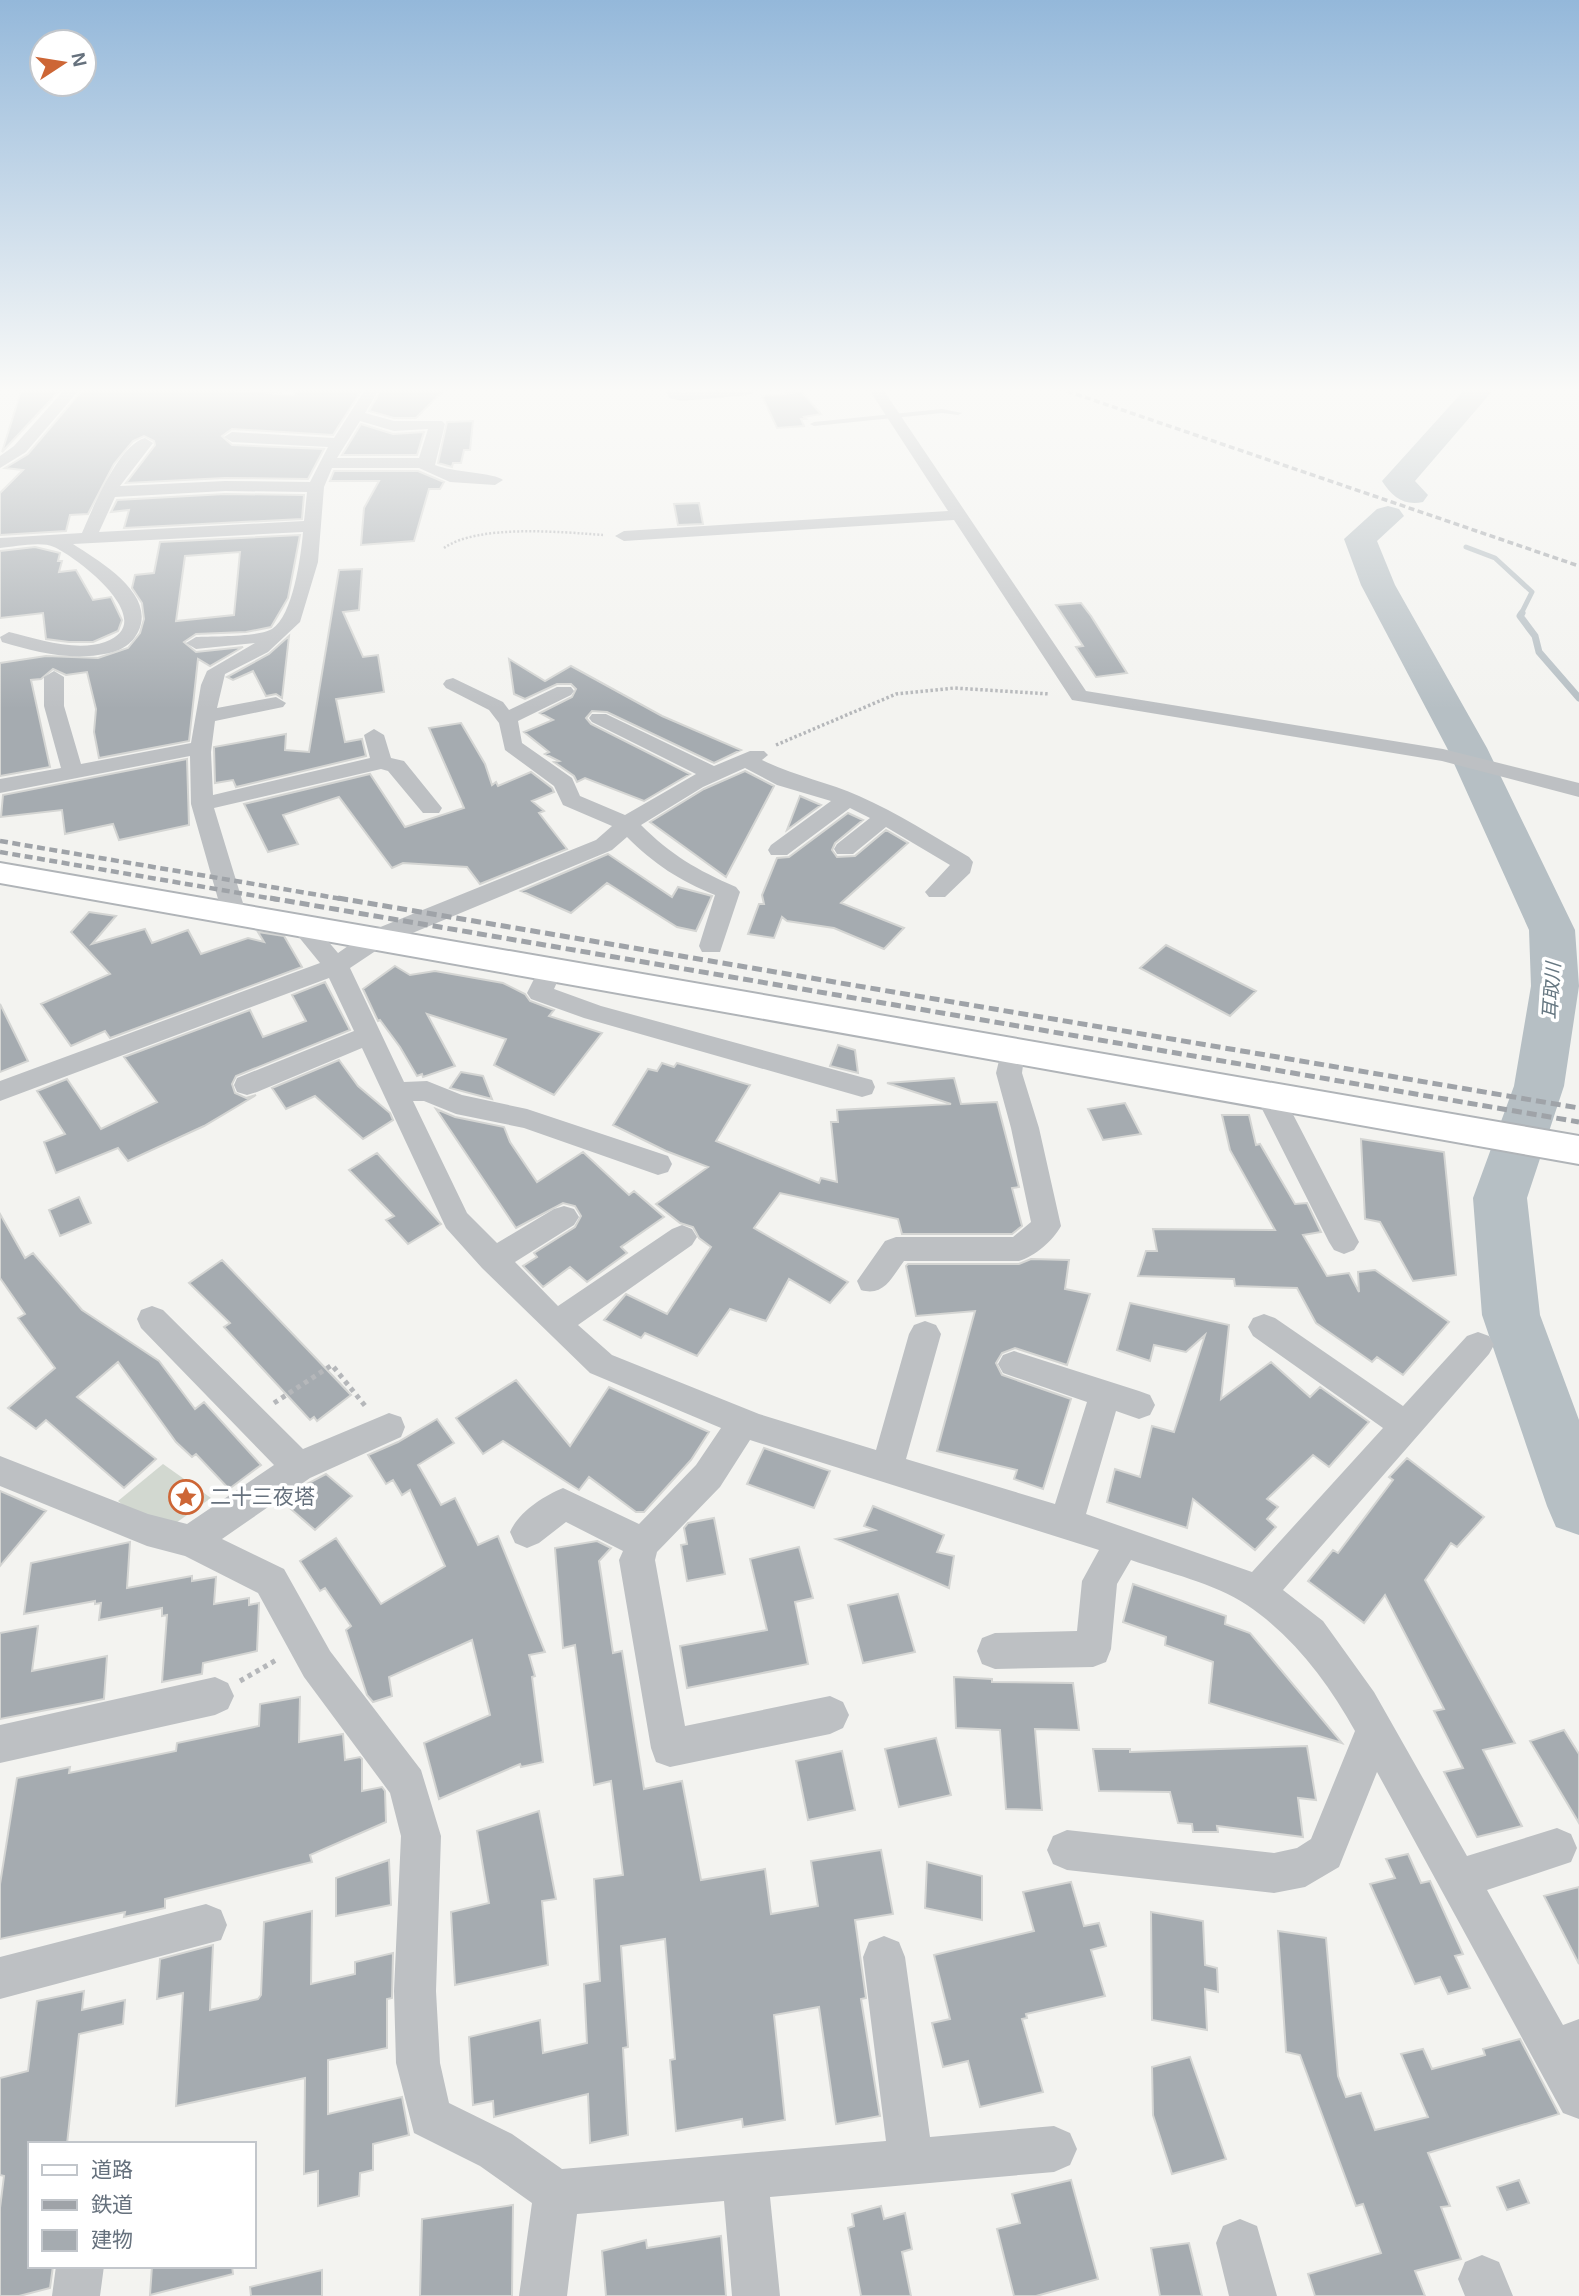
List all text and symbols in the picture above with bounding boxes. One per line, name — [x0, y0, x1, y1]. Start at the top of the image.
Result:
north arrow — [28, 28, 98, 98]
text: N — [67, 51, 91, 68]
water label: 耳取川 — [1539, 960, 1564, 1020]
place icon: 二十三夜塔 — [167, 1478, 205, 1516]
place label: 二十三夜塔 — [210, 1485, 315, 1508]
legend — [28, 2142, 256, 2268]
text: 道路 — [91, 2158, 133, 2181]
text: 鉄道 — [91, 2193, 133, 2216]
text: 建物 — [91, 2228, 133, 2251]

